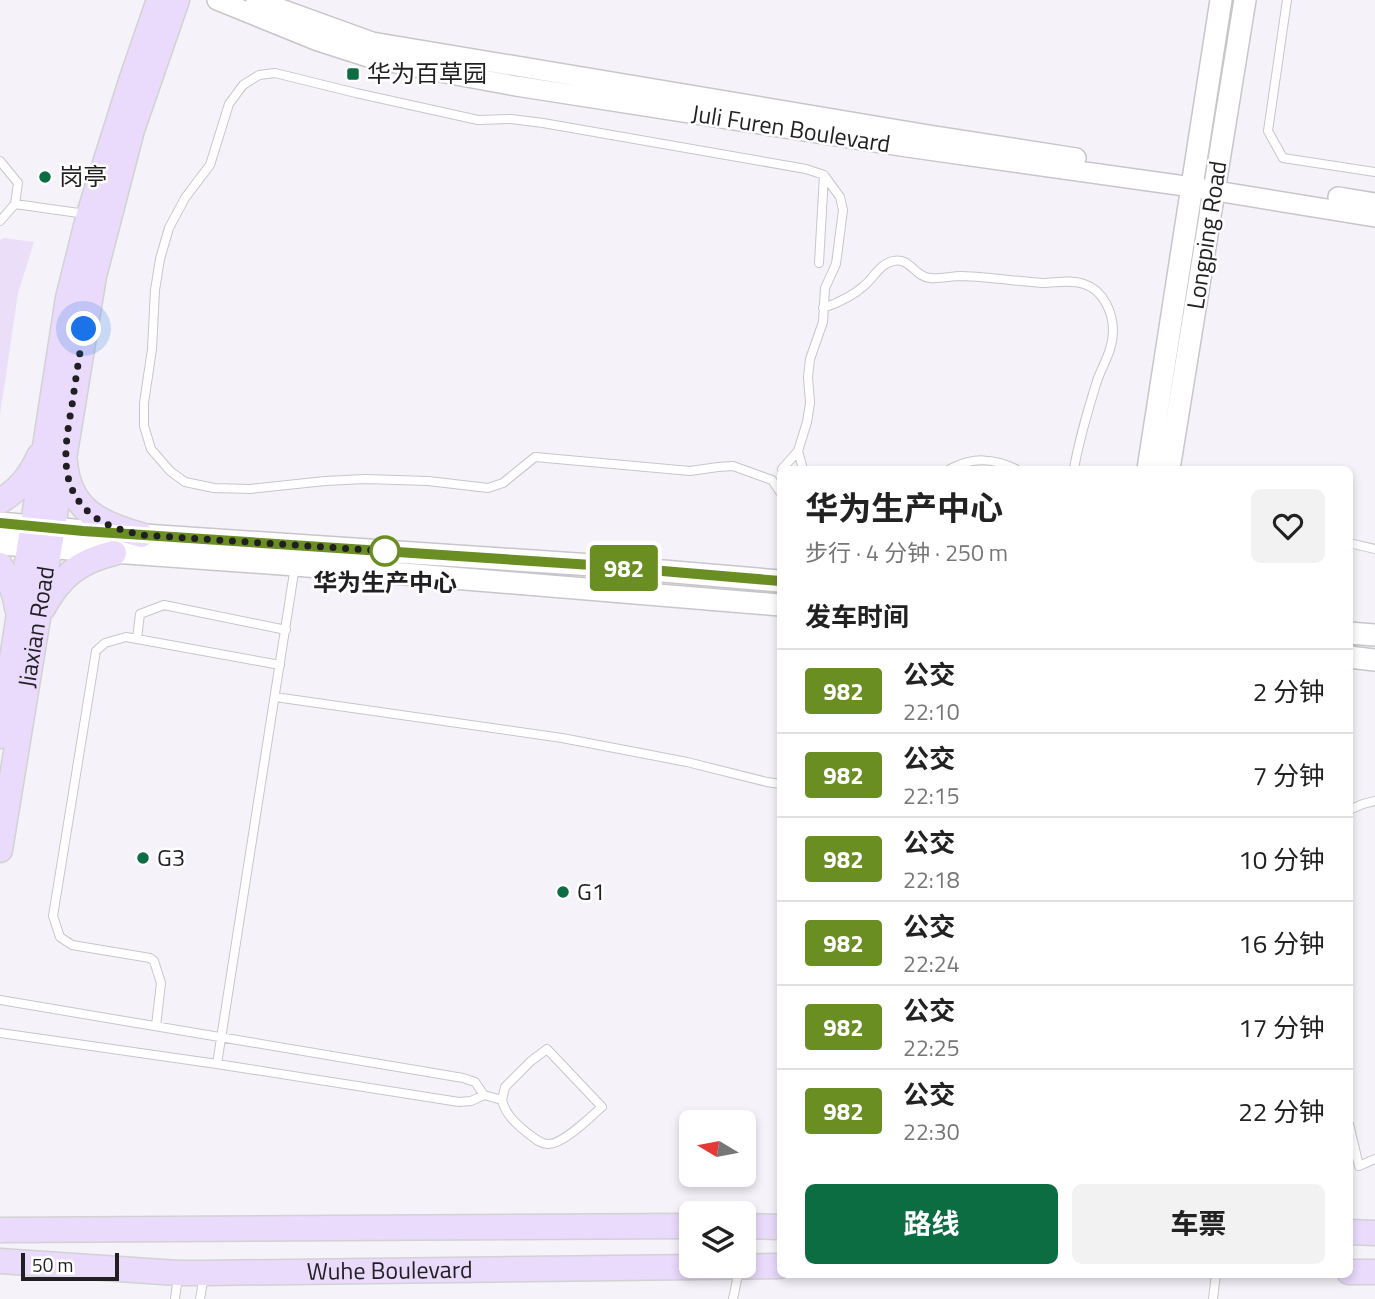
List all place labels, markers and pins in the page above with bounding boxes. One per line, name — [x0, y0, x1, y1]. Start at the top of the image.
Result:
place label: 华为百草园 — [367, 55, 487, 91]
marker: 华为百草园 — [345, 66, 361, 82]
place label: 岗亭 — [59, 158, 107, 194]
marker: 岗亭 — [37, 169, 53, 185]
marker: 华为生产中心 — [370, 536, 400, 566]
place label: 华为生产中心 — [313, 564, 457, 600]
place label: G3 — [157, 839, 185, 875]
marker: G3 — [135, 850, 151, 866]
place label: G1 — [577, 873, 605, 909]
marker: G1 — [555, 884, 571, 900]

